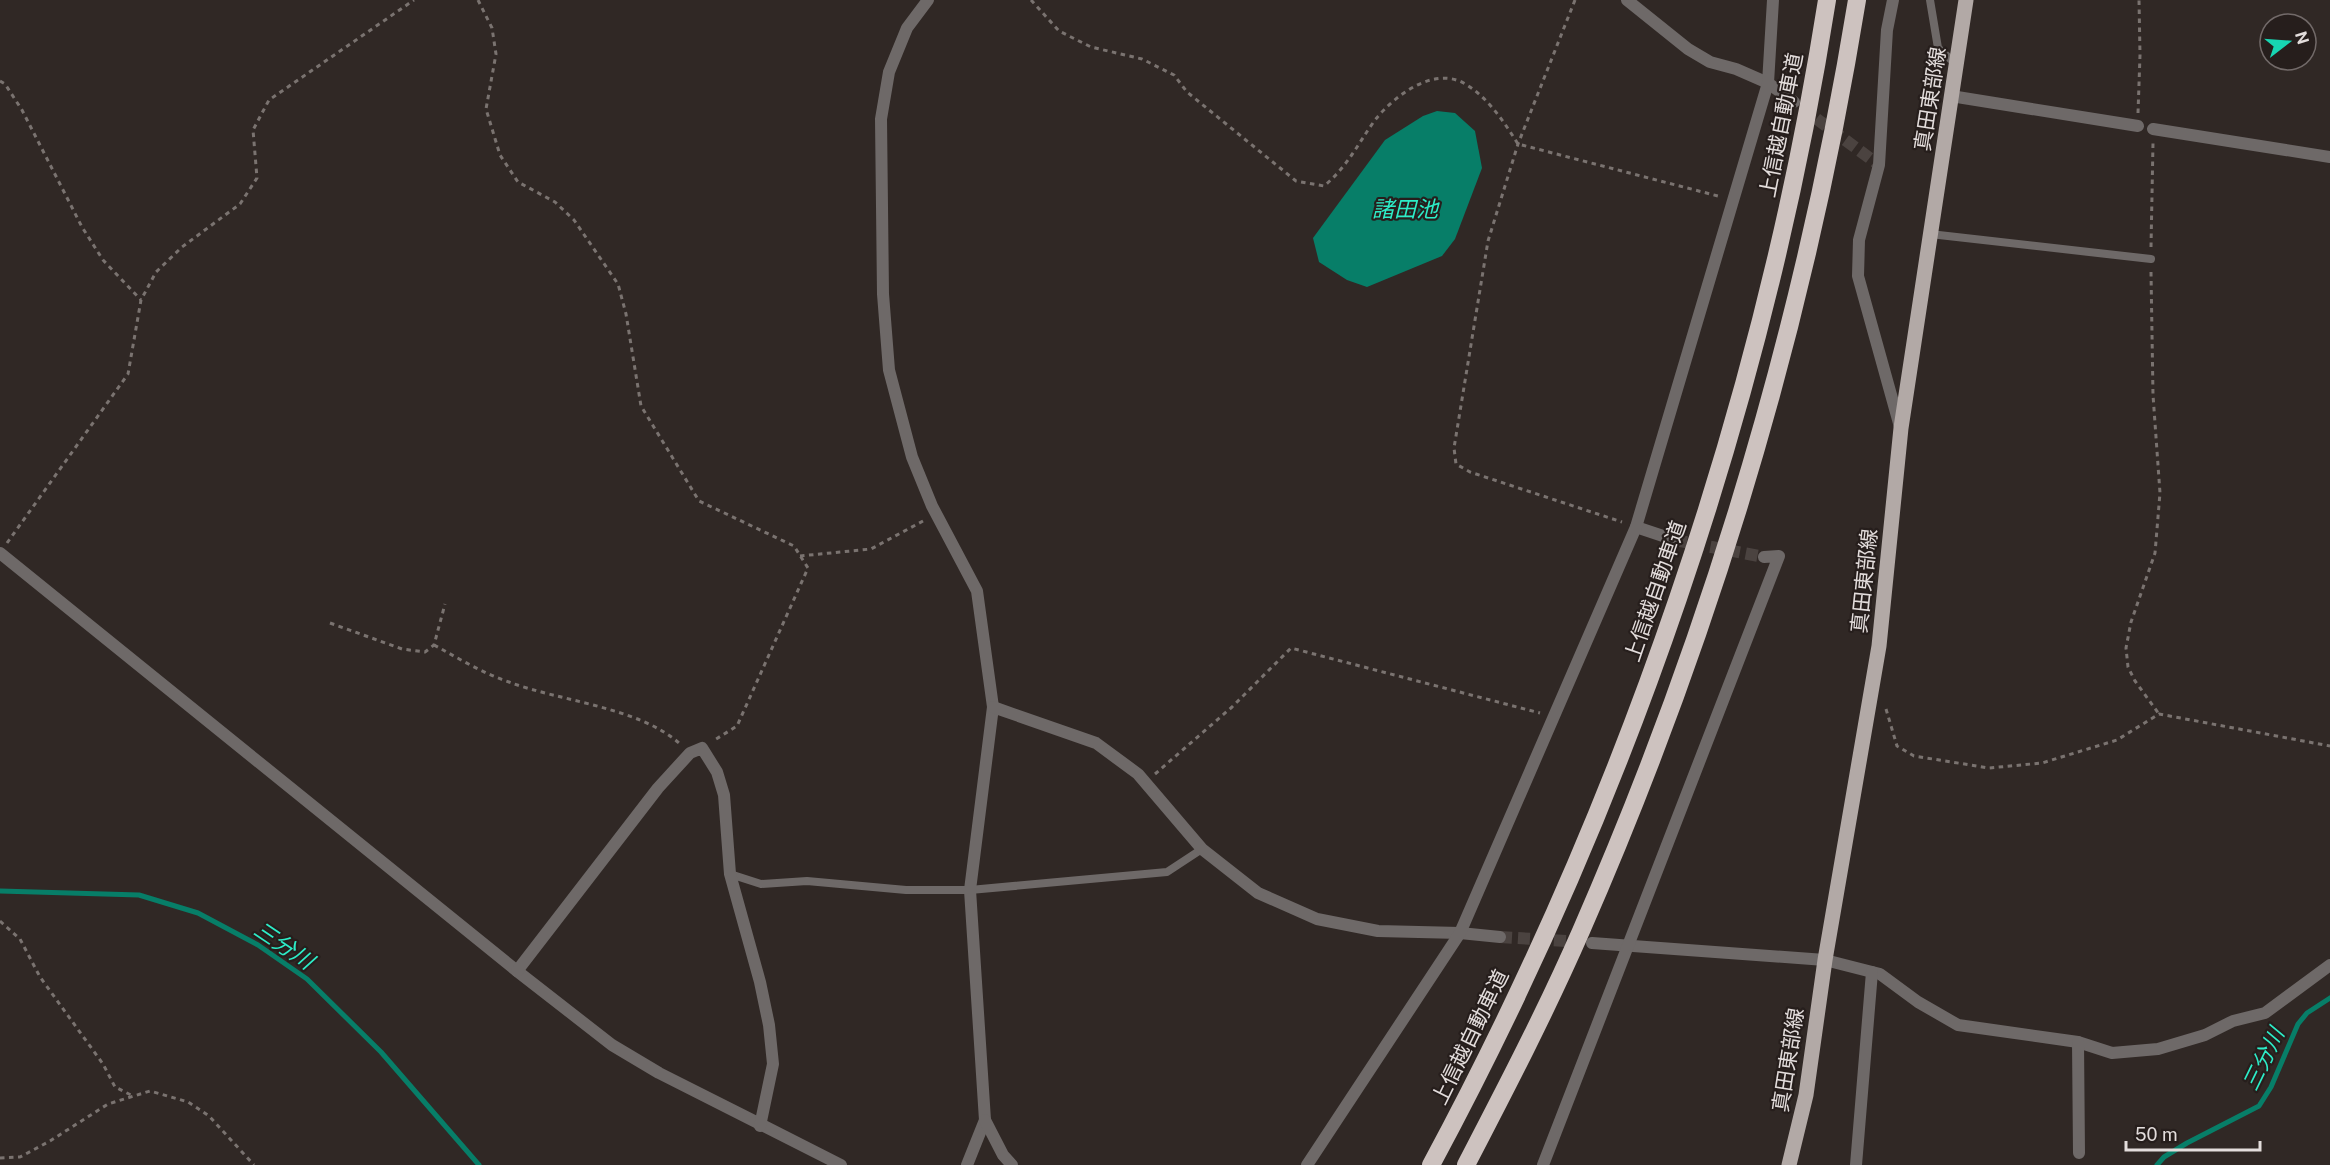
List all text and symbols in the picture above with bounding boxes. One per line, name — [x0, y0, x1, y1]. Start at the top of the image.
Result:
north arrow — [2258, 12, 2318, 72]
text: N — [2291, 29, 2313, 47]
street label: 真田東部線 — [1909, 45, 1951, 153]
street label: 上信越自動車道 — [1755, 50, 1807, 200]
water label: 諸田池 — [1372, 196, 1440, 222]
street label: 上信越自動車道 — [1619, 517, 1691, 665]
street label: 真田東部線 — [1846, 527, 1882, 635]
water label: 三分川 — [249, 916, 320, 975]
street label: 上信越自動車道 — [1427, 965, 1513, 1109]
street label: 真田東部線 — [1767, 1006, 1809, 1114]
water label: 三分川 — [2237, 1022, 2290, 1094]
scale bar — [2126, 1114, 2260, 1152]
text: 50 m — [2135, 1124, 2178, 1145]

